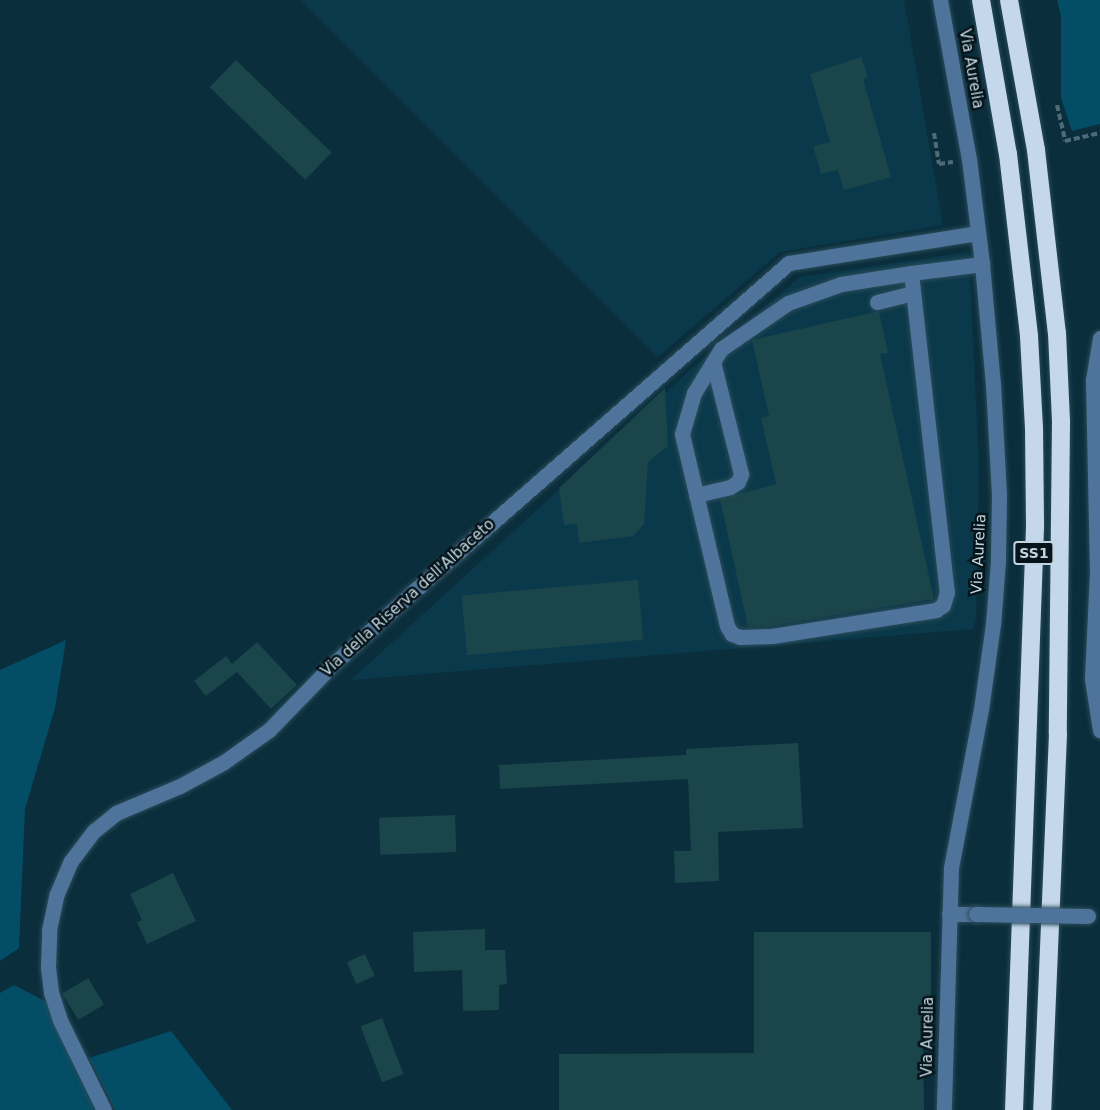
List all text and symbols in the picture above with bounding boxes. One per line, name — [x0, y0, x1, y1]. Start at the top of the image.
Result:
street label: Via Aurelia — [955, 28, 987, 110]
street label: Via Aurelia — [968, 513, 990, 595]
street label: Via della Riserva dell'Albaceto — [318, 515, 498, 681]
road number: SS1 — [1013, 542, 1055, 564]
street label: Via Aurelia — [918, 997, 938, 1077]

